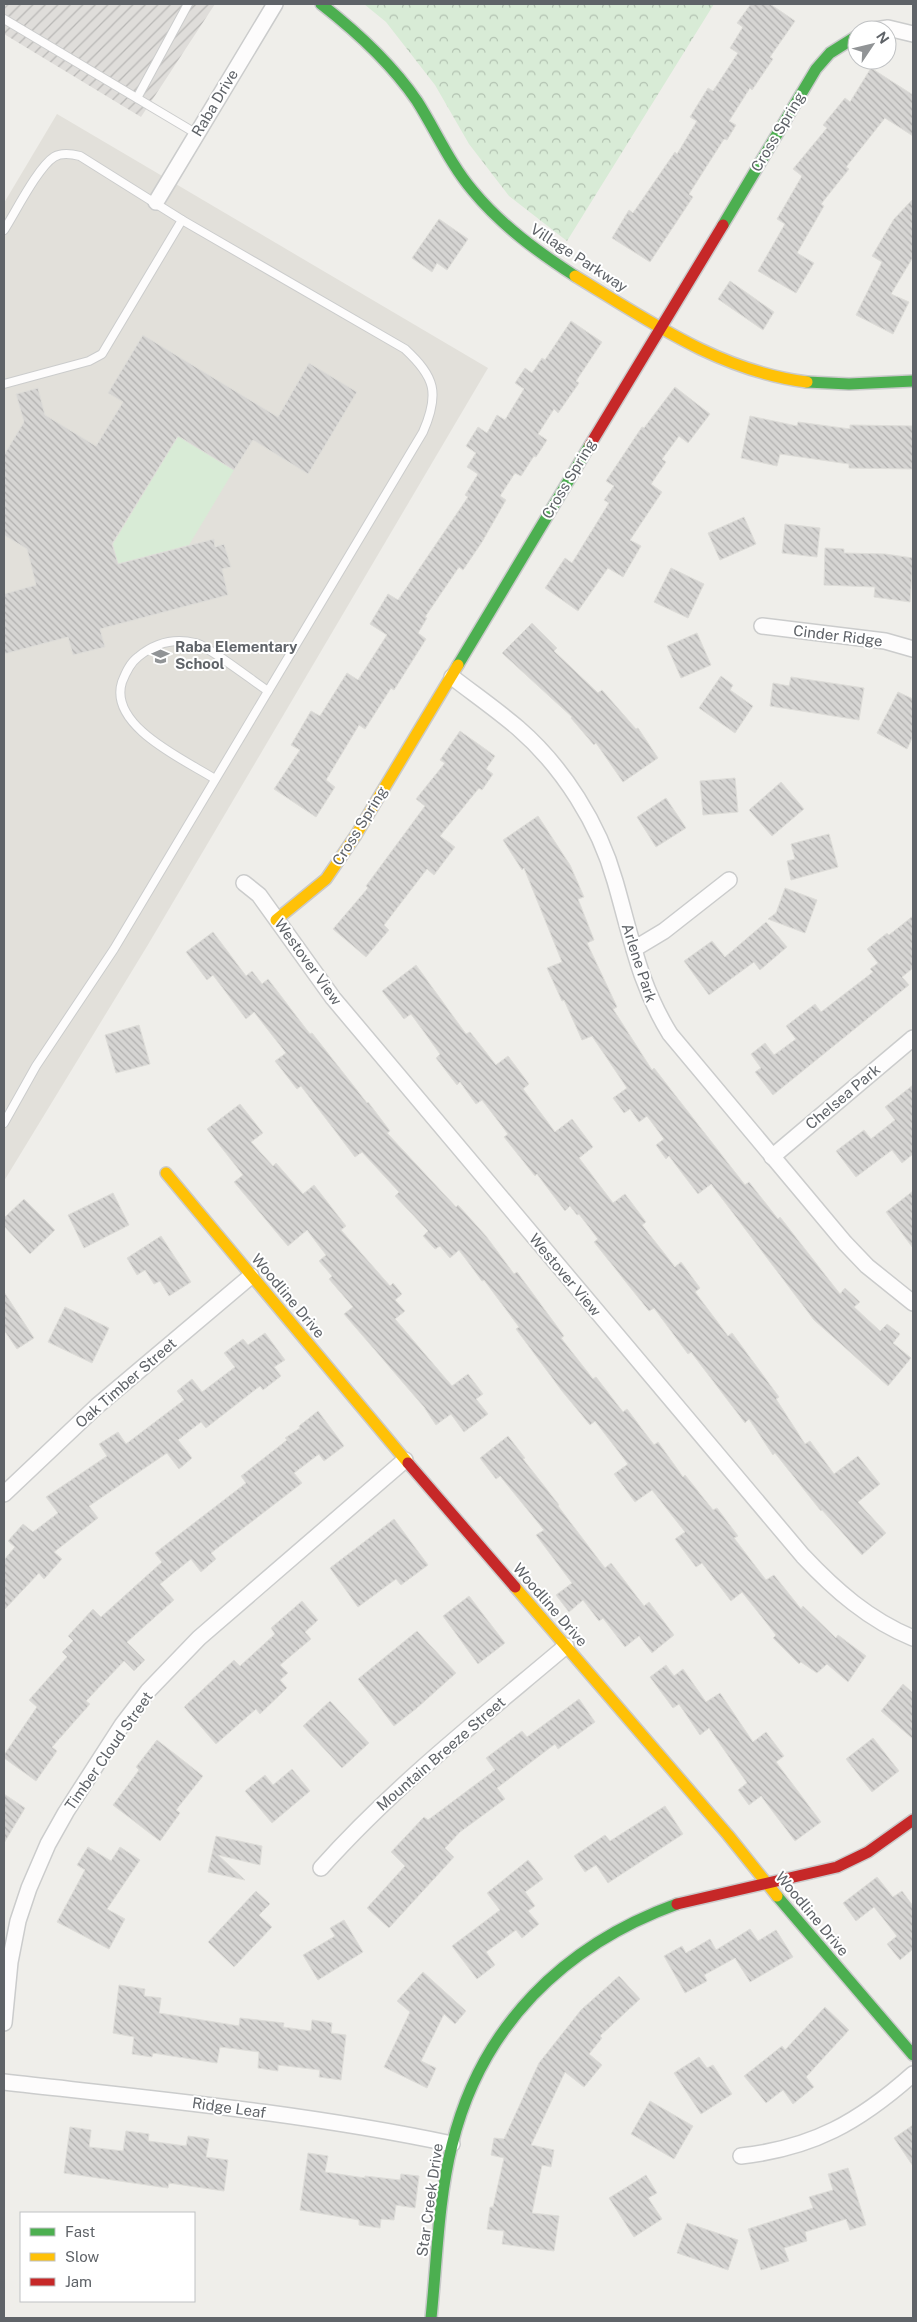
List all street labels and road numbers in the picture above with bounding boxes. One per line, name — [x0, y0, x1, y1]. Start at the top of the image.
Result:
street label: Raba Drive — [188, 66, 241, 139]
street label: Cross Spring — [747, 89, 808, 175]
street label: Village Parkway — [528, 220, 631, 295]
street label: Cross Spring — [538, 436, 599, 522]
street label: Cinder Ridge — [792, 622, 884, 649]
street label: Cross Spring — [329, 783, 391, 868]
street label: Westover View — [271, 915, 346, 1008]
street label: Arlene Park — [619, 921, 660, 1004]
street label: Chelsea Park — [802, 1061, 883, 1133]
street label: Westover View — [526, 1230, 605, 1320]
street label: Woodline Drive — [248, 1250, 328, 1341]
street label: Oak Timber Street — [72, 1334, 180, 1431]
street label: Woodline Drive — [510, 1560, 591, 1650]
street label: Timber Cloud Street — [61, 1688, 156, 1813]
street label: Mountain Breeze Street — [373, 1693, 508, 1814]
street label: Woodline Drive — [772, 1868, 852, 1959]
street label: Ridge Leaf — [191, 2094, 267, 2121]
street label: Star Creek Drive — [413, 2142, 446, 2258]

